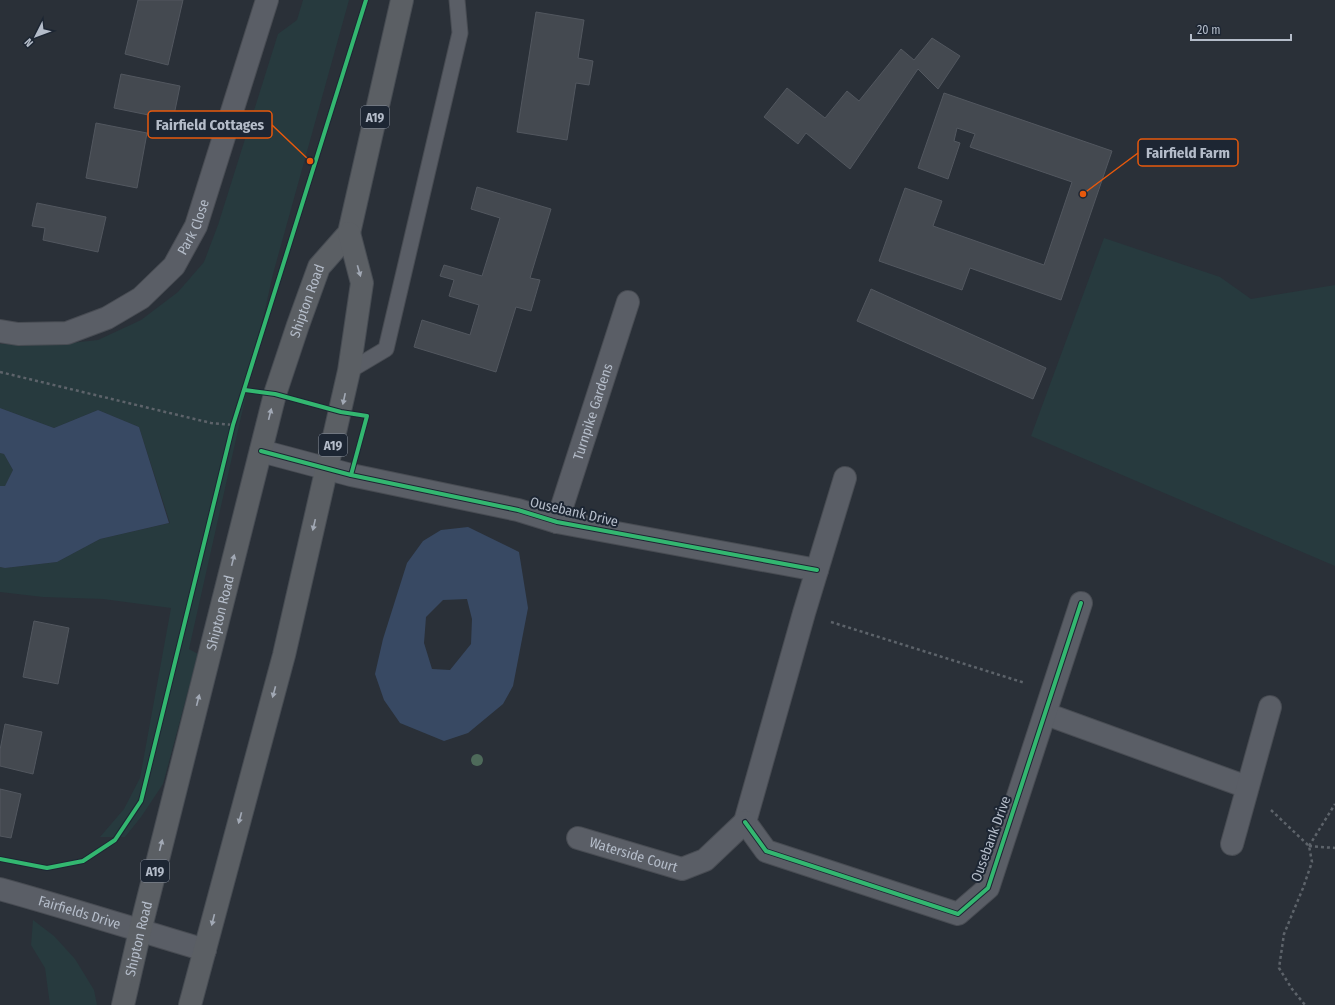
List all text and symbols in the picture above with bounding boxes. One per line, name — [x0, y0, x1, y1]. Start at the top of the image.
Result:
north arrow — [16, 16, 56, 56]
scale bar — [1191, 16, 1291, 42]
text: 20 m — [1197, 23, 1221, 37]
text: N — [22, 36, 36, 49]
road number: A19 — [361, 106, 389, 128]
callout: Fairfield Cottages — [148, 111, 272, 138]
text: Fairfield Cottages — [156, 116, 265, 134]
callout: Fairfield Farm — [1138, 139, 1238, 166]
text: Fairfield Farm — [1146, 144, 1230, 162]
street label: Park Close — [173, 197, 212, 258]
street label: Shipton Road — [286, 262, 328, 340]
one-way arrow — [356, 265, 362, 277]
street label: Turnpike Gardens — [569, 361, 616, 462]
one-way arrow — [340, 393, 346, 405]
one-way arrow — [267, 407, 273, 419]
road number: A19 — [319, 434, 347, 456]
street label: Ousebank Drive — [528, 494, 620, 530]
one-way arrow — [311, 519, 317, 532]
one-way arrow — [230, 554, 236, 566]
street label: Shipton Road — [202, 574, 238, 652]
one-way arrow — [271, 687, 277, 699]
one-way arrow — [195, 694, 201, 706]
street label: Ousebank Drive — [968, 794, 1014, 884]
one-way arrow — [237, 812, 243, 824]
street label: Waterside Court — [587, 833, 680, 876]
one-way arrow — [159, 838, 165, 851]
road number: A19 — [141, 860, 169, 882]
street label: Fairfields Drive — [37, 892, 123, 933]
street label: Shipton Road — [121, 899, 156, 978]
one-way arrow — [210, 914, 216, 926]

